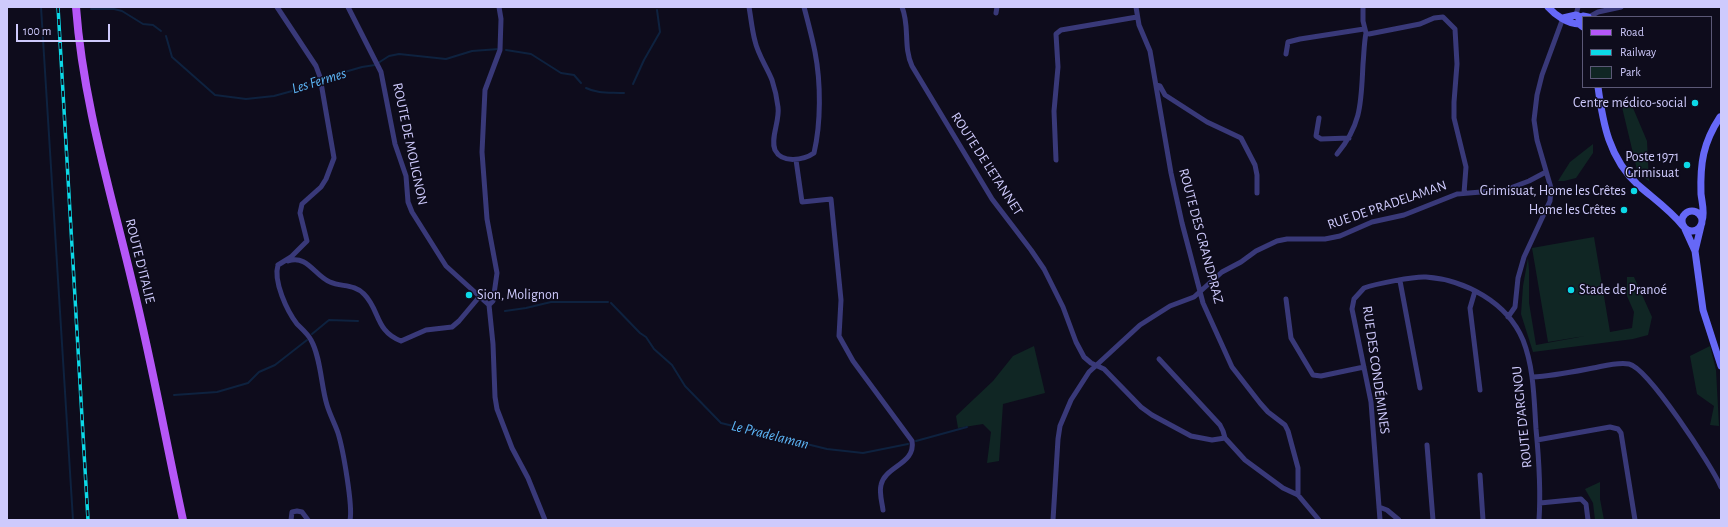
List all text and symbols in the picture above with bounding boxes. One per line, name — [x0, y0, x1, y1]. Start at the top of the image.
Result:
scale bar — [18, 16, 112, 42]
legend — [1582, 16, 1712, 88]
text: 100 m — [23, 25, 51, 37]
text: Road — [1620, 26, 1644, 38]
text: Railway — [1620, 46, 1656, 58]
water label: Les Fermes — [290, 64, 348, 98]
text: Park — [1620, 66, 1641, 78]
street label: ROUTE DE MOLIGNON — [389, 81, 431, 207]
place label: Centre médico-social — [1573, 95, 1687, 111]
marker: Centre médico-social — [1690, 98, 1700, 108]
street label: ROUTE DE L'ETANNET — [947, 109, 1027, 219]
place label: Poste 1971 Grimisuat — [1625, 149, 1679, 182]
marker: Poste 1971 Grimisuat — [1682, 160, 1692, 170]
street label: ROUTE DES GRANDPRAZ — [1175, 167, 1227, 305]
street label: RUE DE PRADELAMAN — [1325, 177, 1449, 233]
place label: Grimisuat, Home les Crêtes — [1480, 183, 1626, 199]
marker: Grimisuat, Home les Crêtes — [1629, 186, 1639, 196]
place label: Home les Crêtes — [1529, 202, 1616, 218]
marker: Home les Crêtes — [1619, 205, 1629, 215]
street label: ROUTE D'ITALIE — [121, 217, 159, 305]
place label: Stade de Pranoé — [1579, 282, 1667, 298]
marker: Stade de Pranoé — [1566, 285, 1576, 295]
place label: Sion, Molignon — [477, 287, 559, 303]
marker: Sion, Molignon — [464, 290, 474, 300]
street label: RUE DES CONDÉMINES — [1359, 305, 1393, 435]
street label: ROUTE D'ARGNOU — [1508, 365, 1536, 469]
water label: Le Pradelaman — [729, 417, 811, 453]

